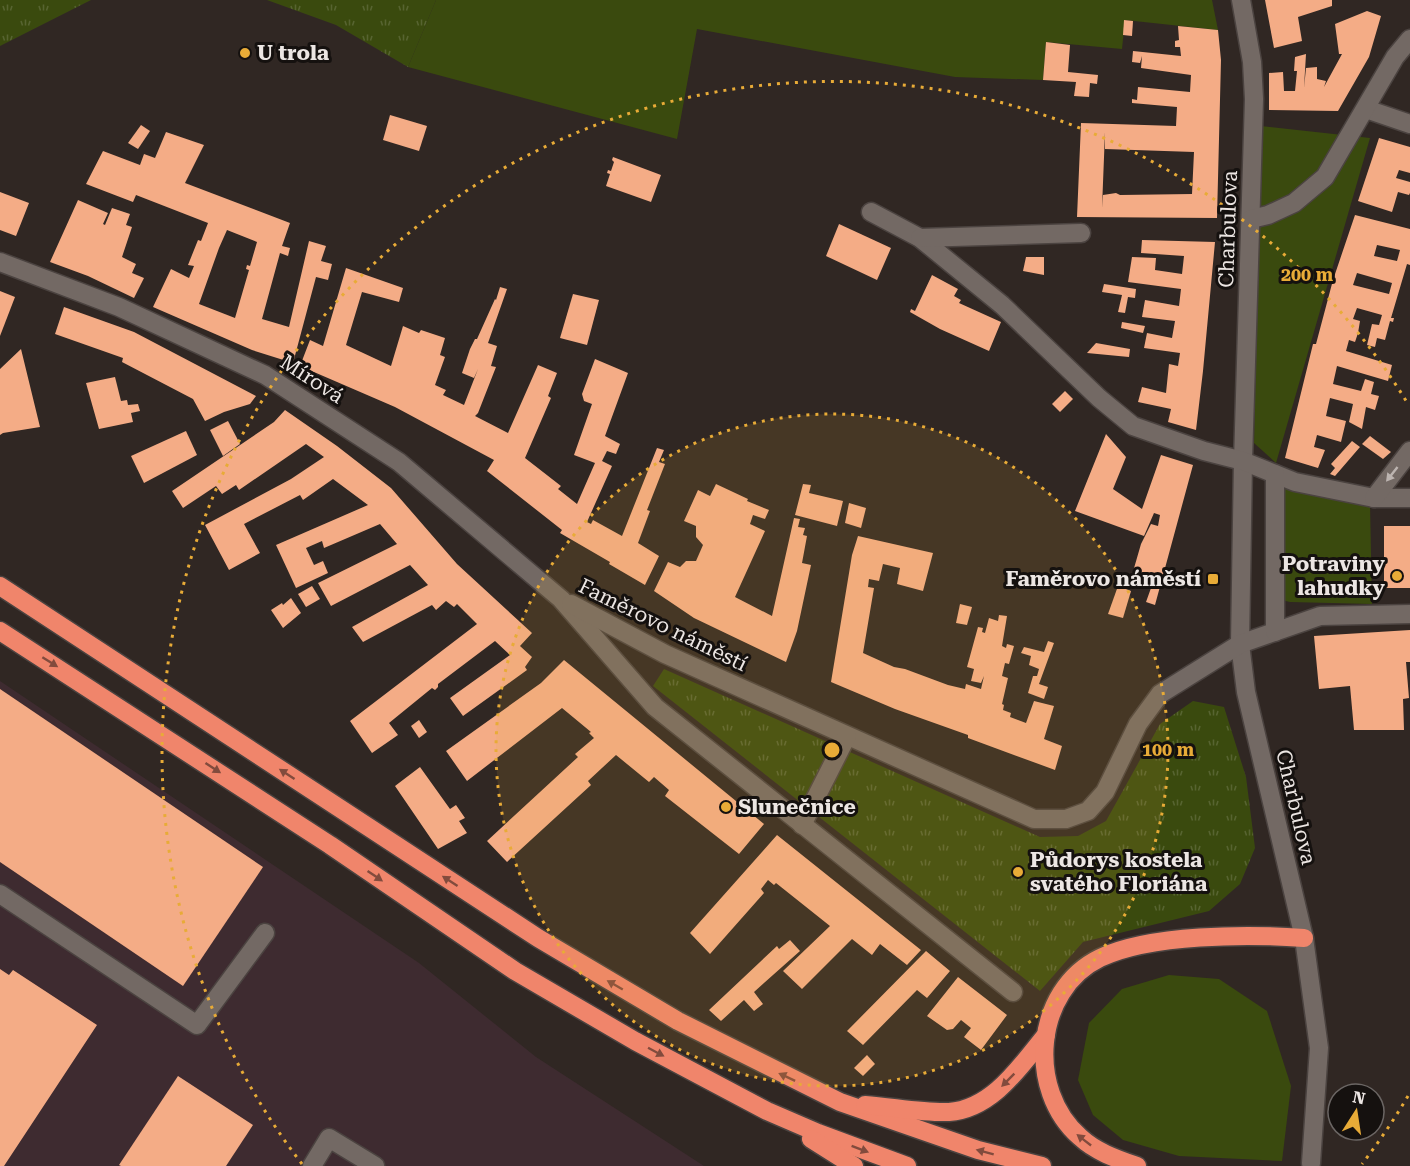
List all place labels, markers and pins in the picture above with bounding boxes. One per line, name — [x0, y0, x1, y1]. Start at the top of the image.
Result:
place label: U trola — [257, 41, 330, 65]
marker: U trola — [238, 46, 252, 60]
place label: Potraviny lahudky — [1282, 552, 1385, 600]
place label: Faměrovo náměstí — [1006, 567, 1201, 591]
marker: Potraviny lahudky — [1390, 569, 1404, 583]
marker: Faměrovo náměstí — [1206, 572, 1220, 586]
centre of rings — [822, 740, 842, 760]
place label: Slunečnice — [738, 795, 856, 819]
marker: Slunečnice — [719, 800, 733, 814]
place label: Půdorys kostela svatého Floriána — [1030, 848, 1208, 896]
marker: Půdorys kostela svatého Floriána — [1011, 865, 1025, 879]

